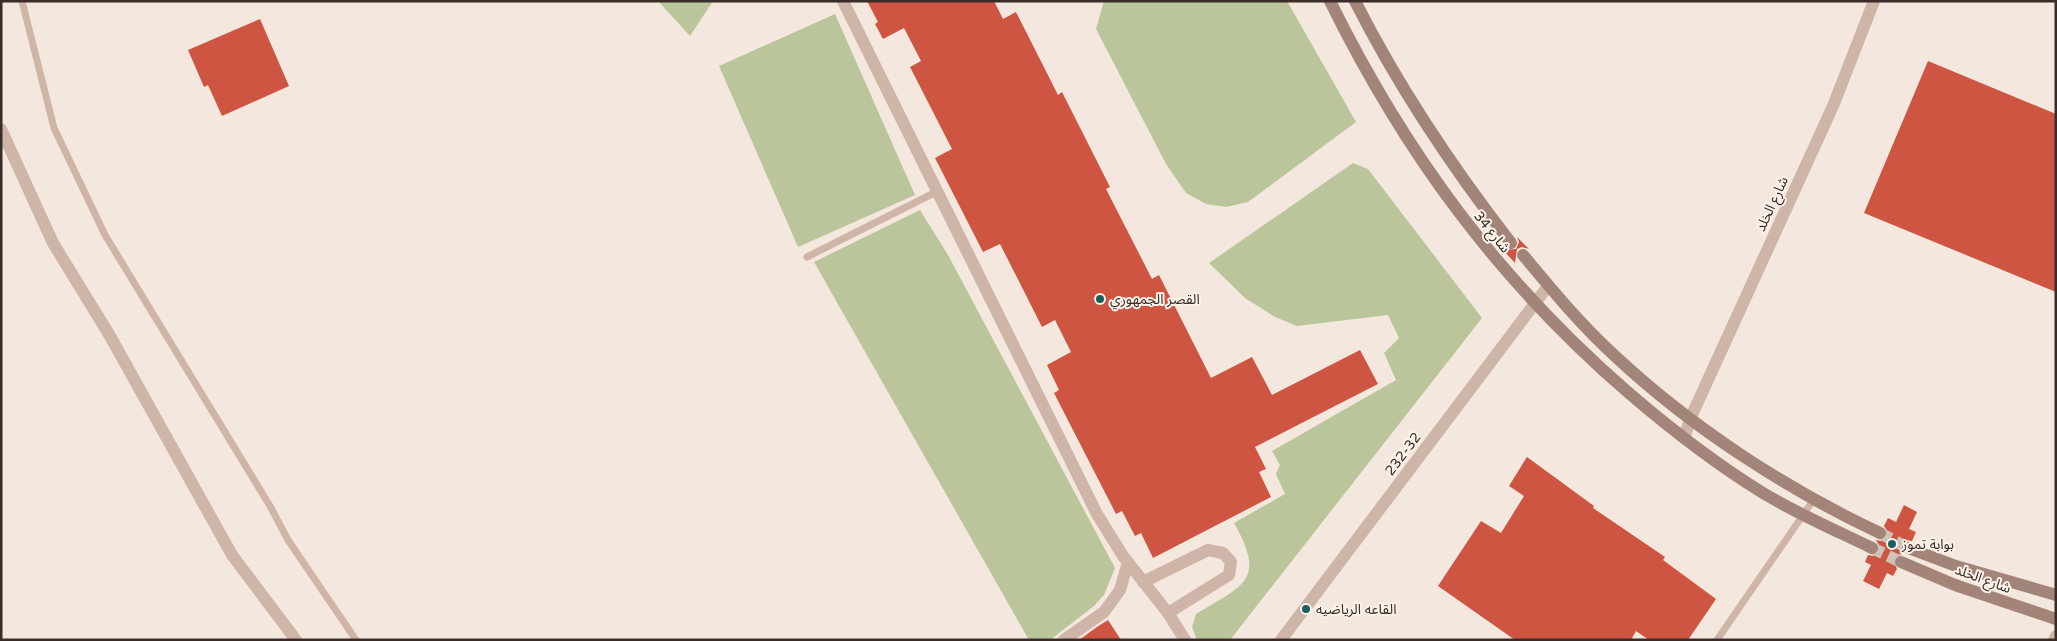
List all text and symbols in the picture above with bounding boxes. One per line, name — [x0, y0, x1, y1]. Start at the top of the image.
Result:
street label: شارع الخلد — [1752, 174, 1794, 235]
street label: شارع 34 — [1469, 208, 1514, 257]
place label: القصر الجمهوري — [1110, 291, 1200, 310]
marker: القصر الجمهوري — [1094, 293, 1106, 305]
street label: 232-32 — [1381, 429, 1425, 479]
place label: بوابة تموز — [1901, 536, 1954, 553]
marker: بوابة تموز — [1886, 538, 1898, 550]
street label: شارع الخلد — [1952, 561, 2013, 599]
place label: القاعه الرياضيه — [1316, 601, 1397, 618]
marker: القاعه الرياضيه — [1300, 603, 1312, 615]

